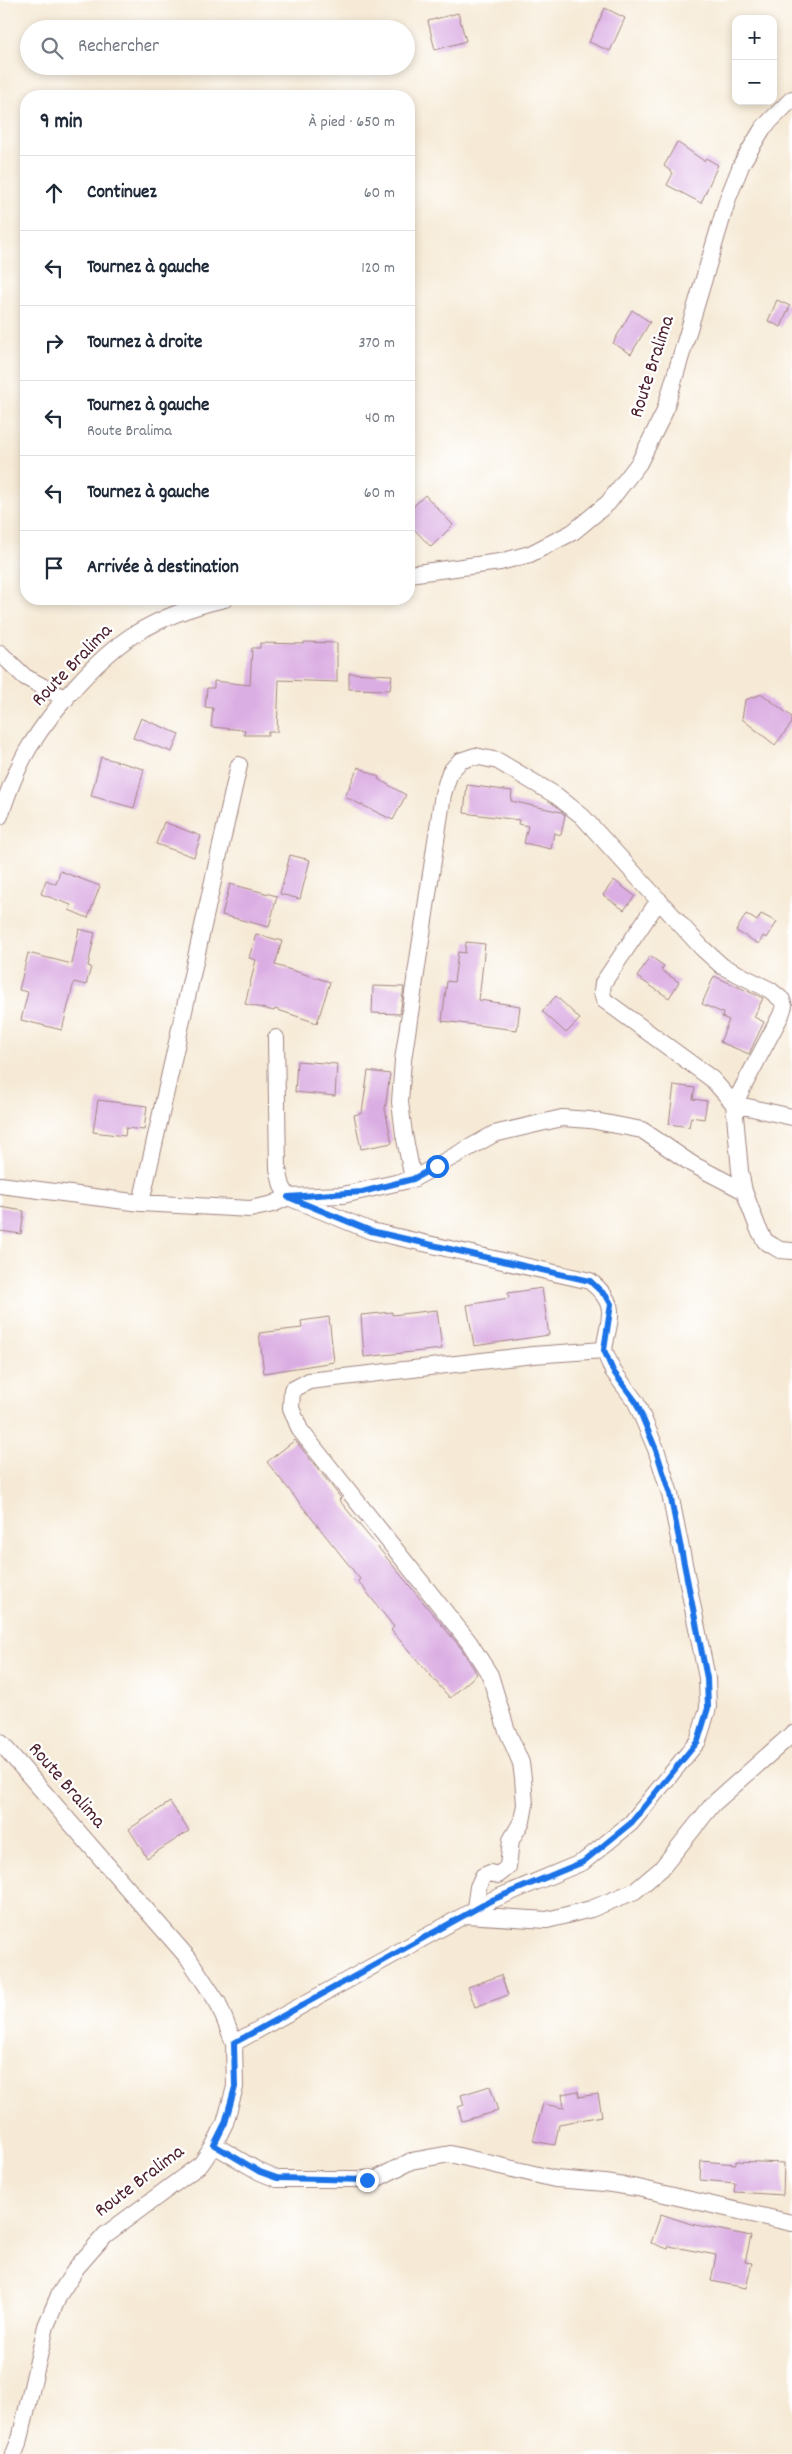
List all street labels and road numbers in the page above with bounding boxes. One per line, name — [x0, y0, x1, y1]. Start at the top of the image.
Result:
street label: Route Bralima — [623, 312, 683, 422]
street label: Route Bralima — [26, 618, 120, 714]
street label: Route Bralima — [21, 1737, 112, 1836]
street label: Route Bralima — [89, 2139, 191, 2225]

